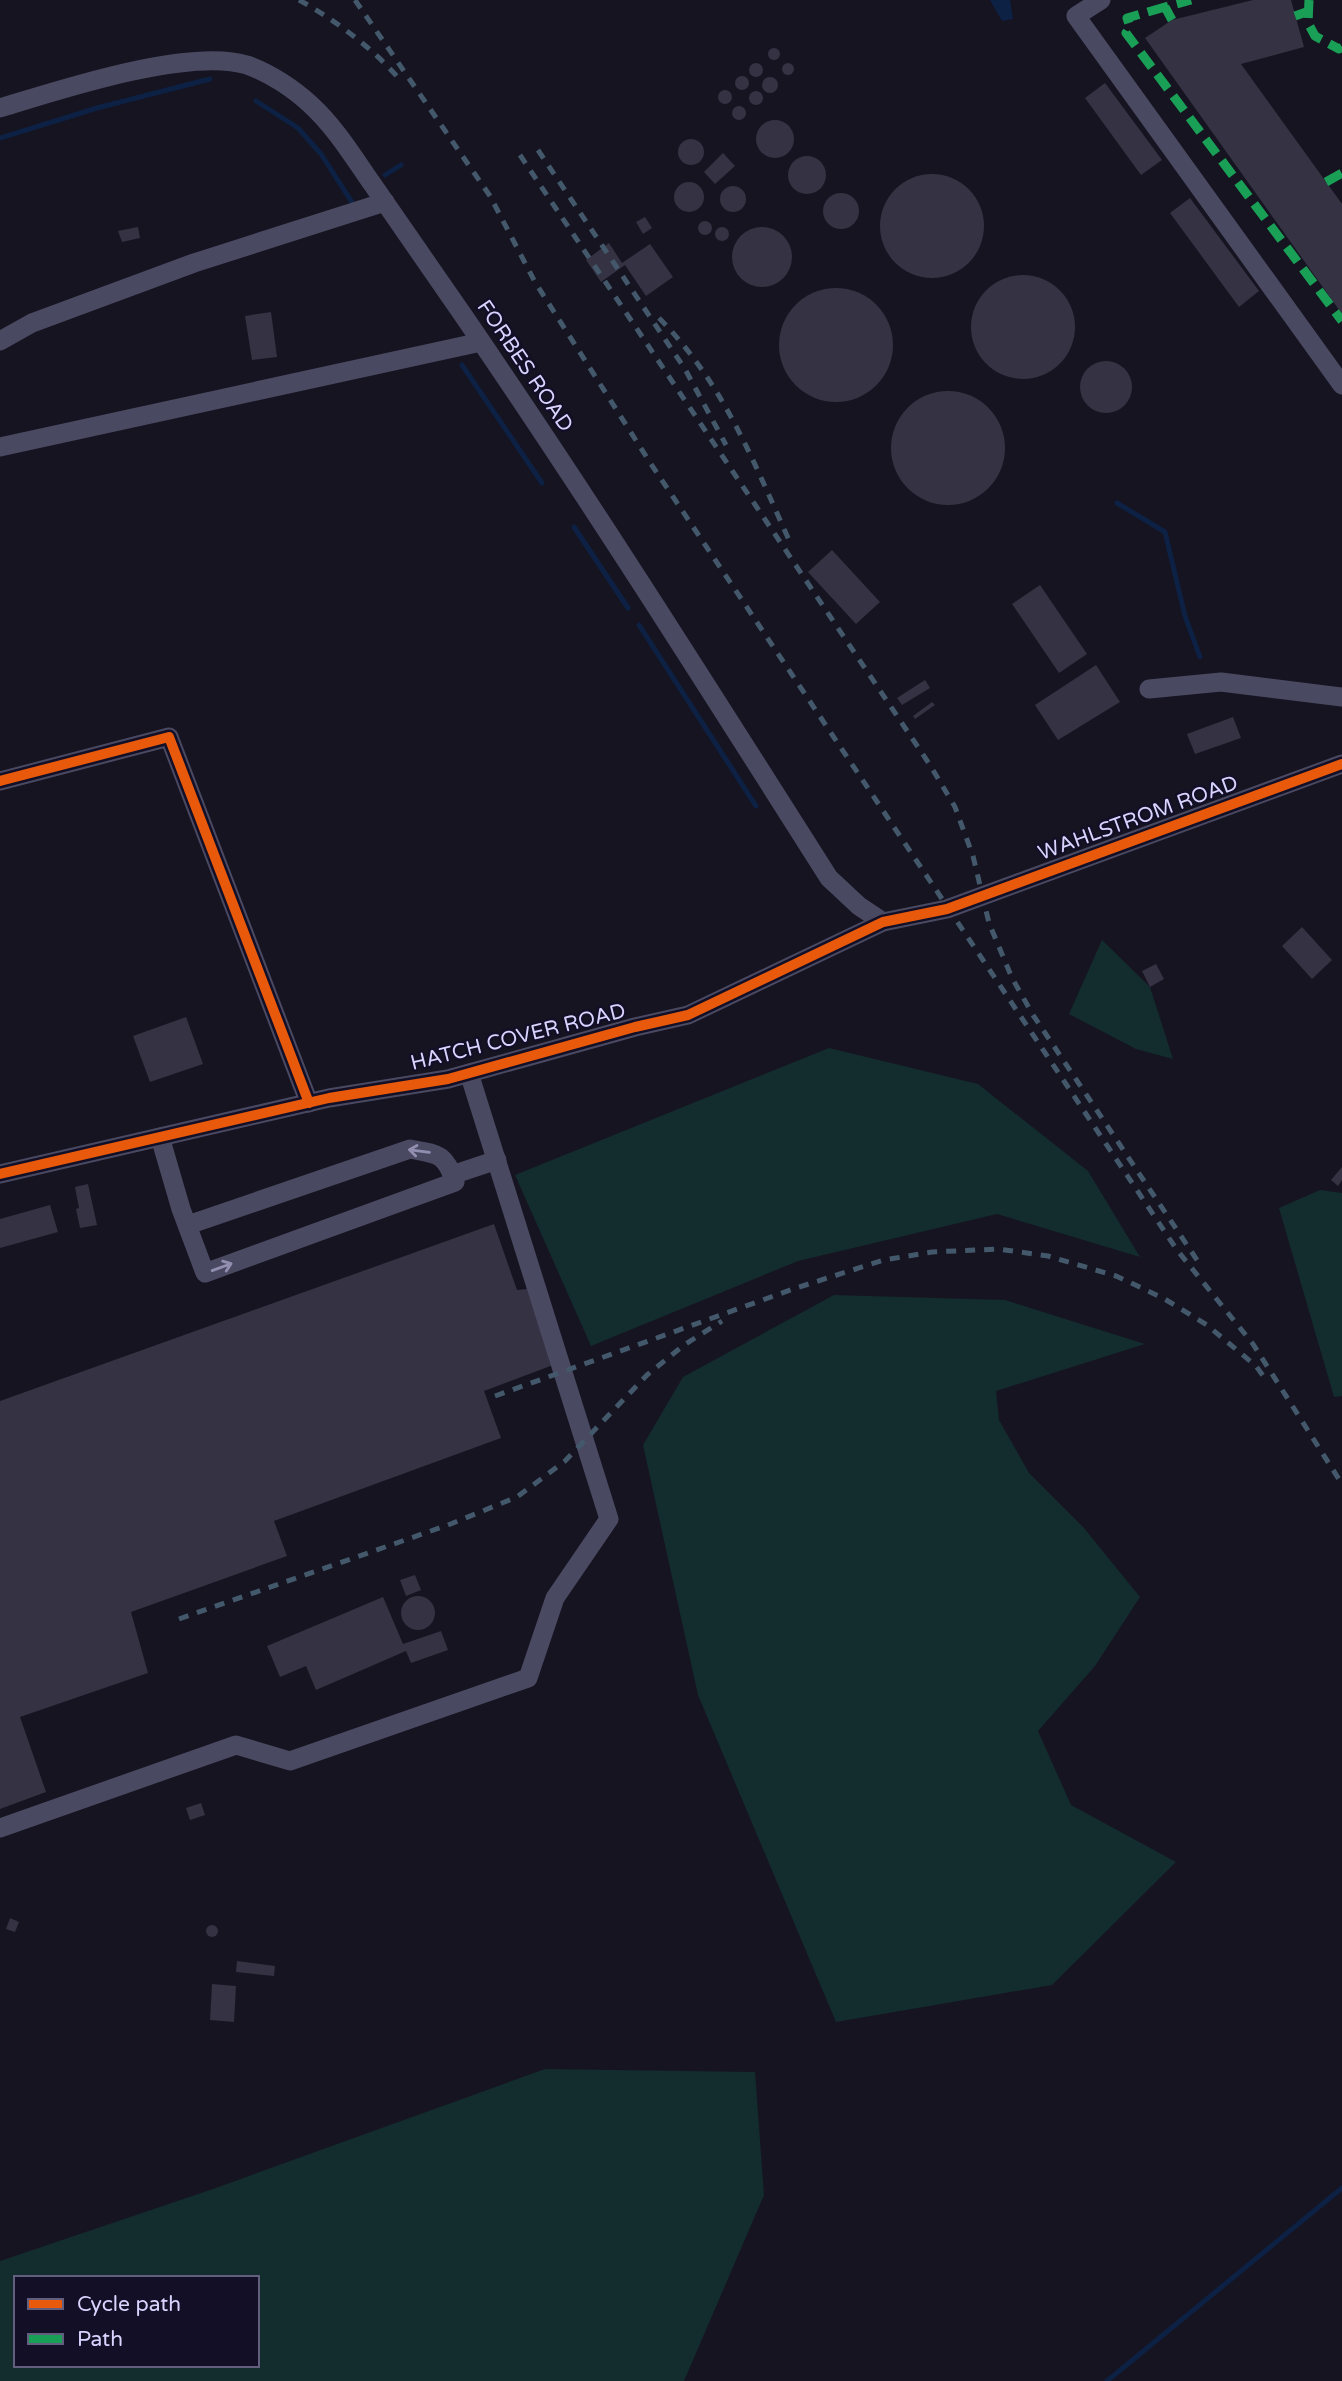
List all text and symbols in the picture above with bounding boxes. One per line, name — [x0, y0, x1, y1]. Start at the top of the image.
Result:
street label: FORBES ROAD — [472, 295, 578, 437]
street label: WAHLSTROM ROAD — [1035, 770, 1241, 866]
street label: HATCH COVER ROAD — [408, 998, 628, 1076]
one-way arrow — [408, 1145, 431, 1158]
one-way arrow — [211, 1259, 233, 1272]
legend — [14, 2276, 259, 2367]
text: Cycle path — [77, 2292, 181, 2317]
text: Path — [77, 2327, 123, 2352]

